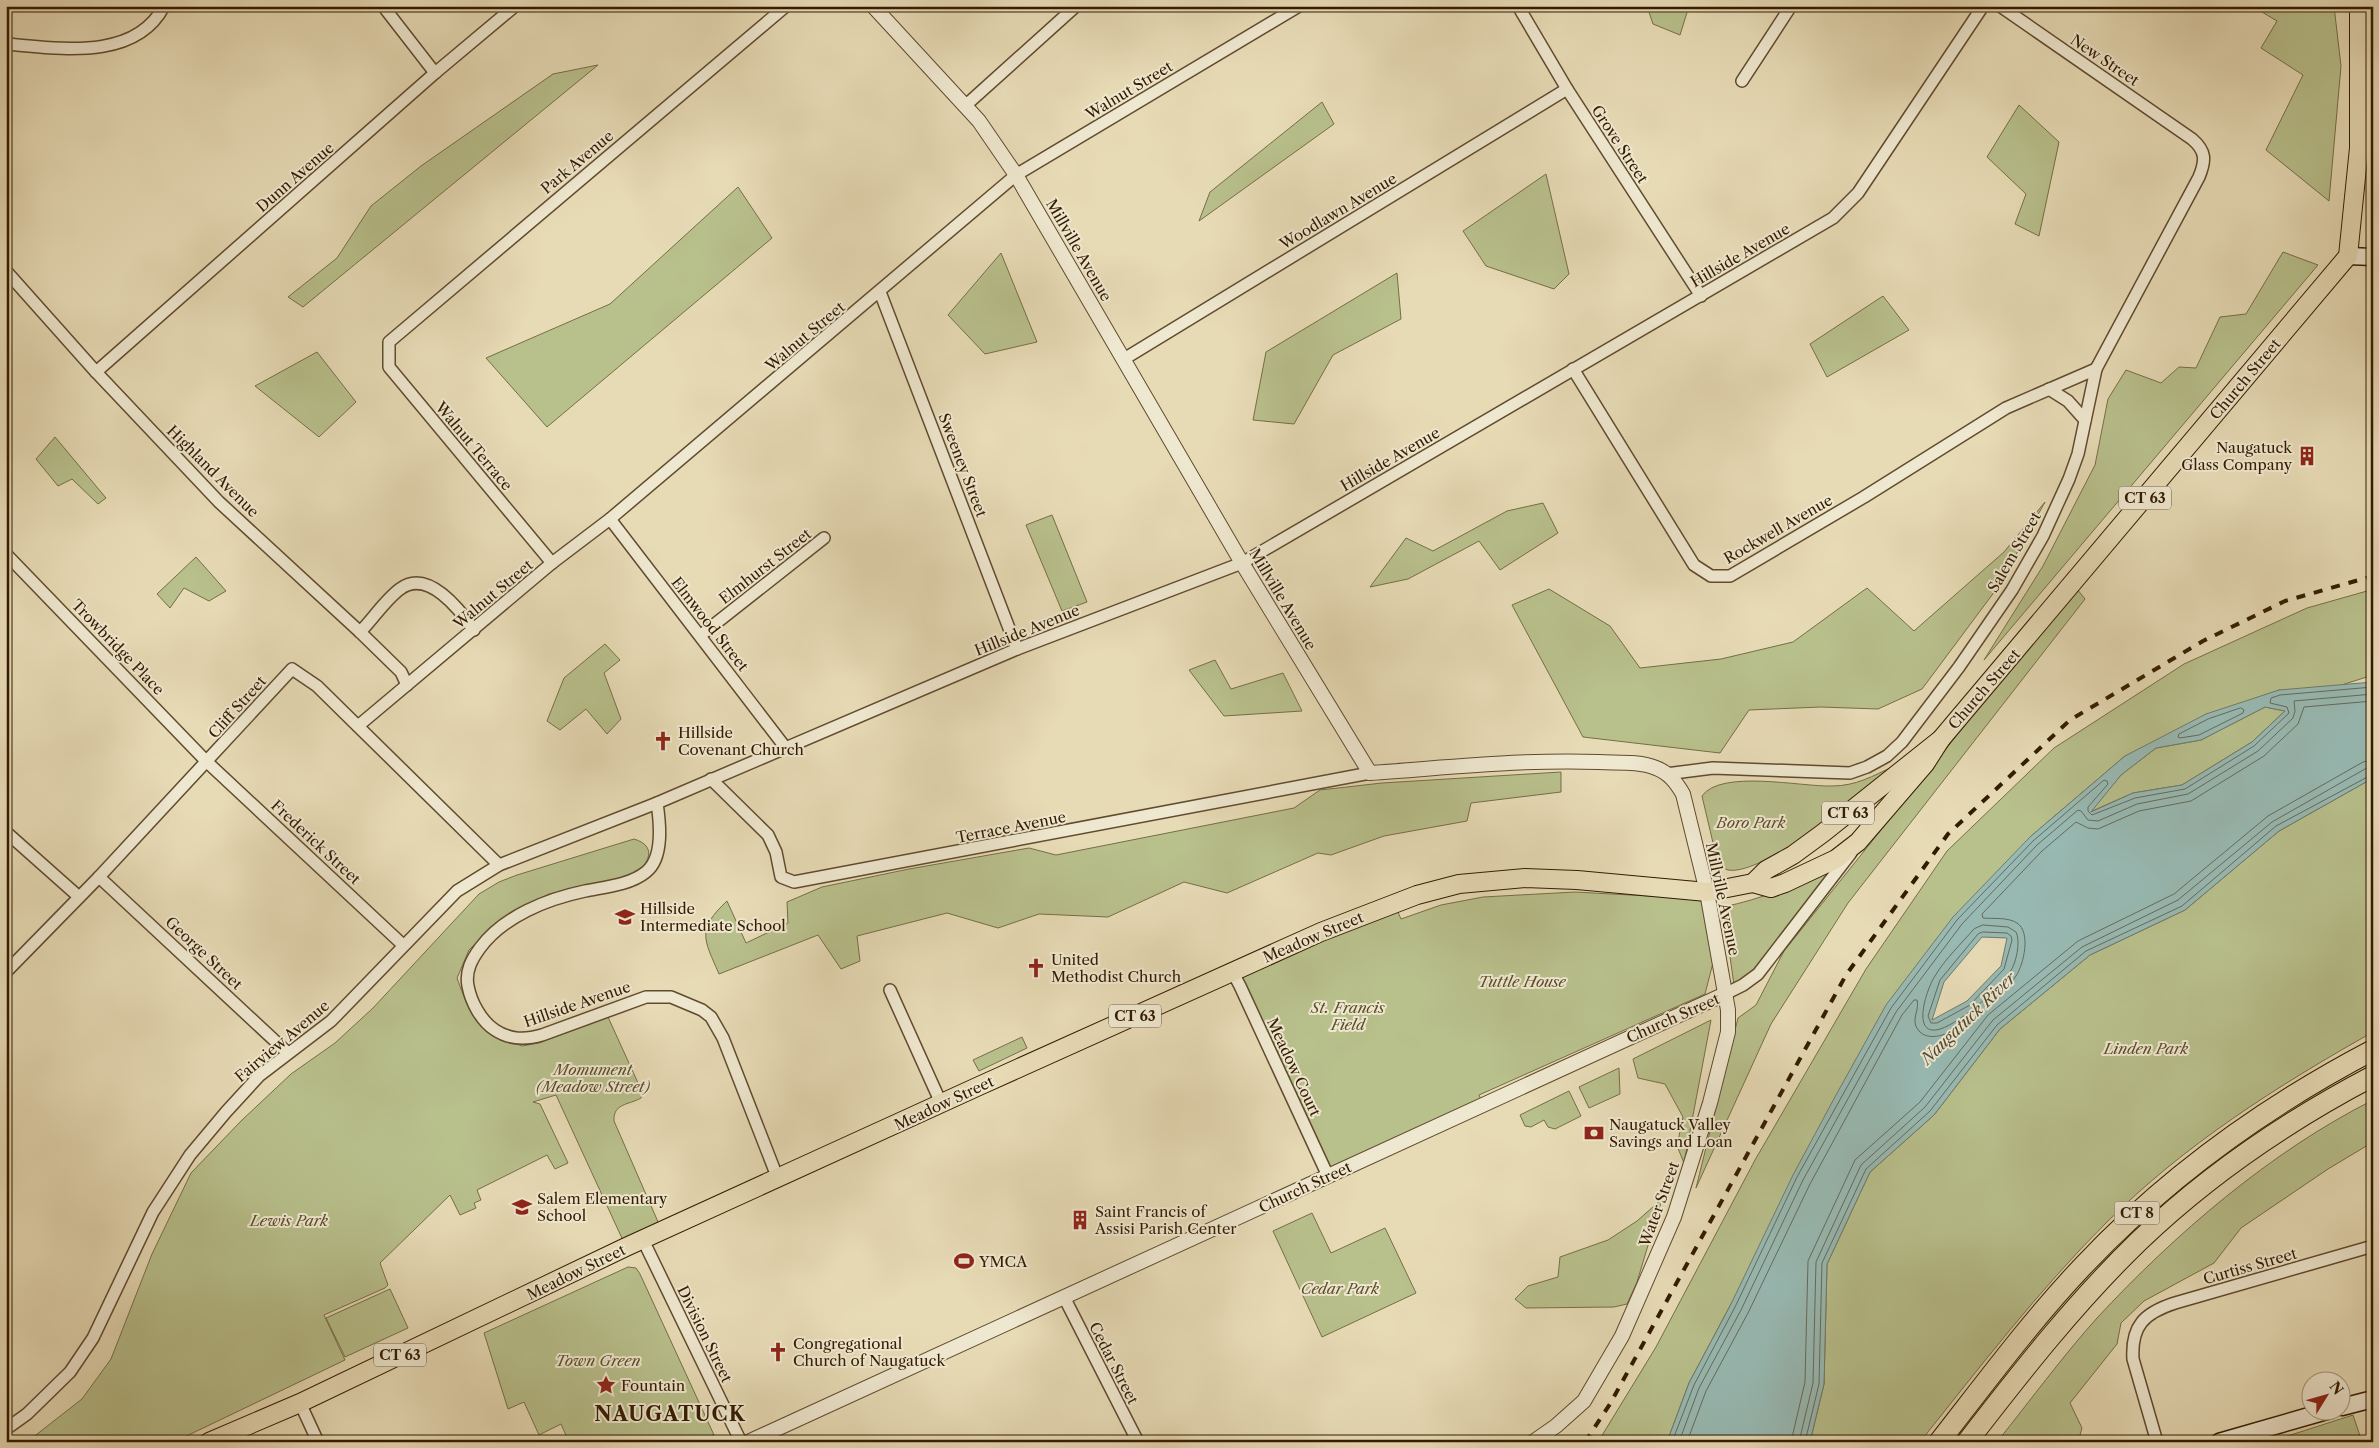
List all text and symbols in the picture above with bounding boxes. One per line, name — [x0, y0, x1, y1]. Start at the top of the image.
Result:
street label: New Street — [2067, 30, 2143, 90]
street label: Walnut Street — [1081, 56, 1176, 124]
street label: Grove Street — [1588, 101, 1653, 187]
street label: Park Avenue — [537, 126, 617, 198]
street label: Dunn Avenue — [252, 138, 338, 216]
street label: Woodlawn Avenue — [1275, 169, 1400, 254]
street label: Millville Avenue — [1042, 195, 1116, 305]
street label: Hillside Avenue — [1687, 219, 1793, 291]
street label: Walnut Street — [761, 297, 849, 375]
street label: Church Street — [2206, 334, 2285, 423]
street label: Walnut Terrace — [431, 397, 517, 494]
street label: Sweeney Street — [935, 410, 992, 520]
street label: Highland Avenue — [163, 421, 263, 521]
street label: Hillside Avenue — [1337, 423, 1443, 495]
place label: Naugatuck Glass Company — [2181, 438, 2293, 474]
building icon: Naugatuck Glass Company — [2296, 445, 2318, 467]
road number: CT 63 — [2119, 486, 2171, 509]
street label: Rockwell Avenue — [1720, 490, 1836, 568]
street label: Salem Street — [1983, 508, 2045, 596]
street label: Elmhurst Street — [715, 524, 816, 608]
street label: Millville Avenue — [1245, 545, 1321, 653]
street label: Walnut Street — [449, 555, 537, 633]
street label: Elmwood Street — [667, 573, 753, 675]
street label: Trowbridge Place — [68, 595, 168, 699]
street label: Hillside Avenue — [972, 600, 1082, 660]
street label: Church Street — [1944, 644, 2024, 733]
street label: Cliff Street — [204, 671, 270, 742]
place label: Hillside Covenant Church — [678, 723, 805, 759]
church icon: Hillside Covenant Church — [652, 730, 674, 752]
street label: Frederick Street — [267, 796, 365, 889]
road number: CT 63 — [1822, 801, 1874, 824]
street label: Terrace Avenue — [954, 807, 1068, 847]
park label: Boro Park — [1715, 813, 1786, 832]
street label: Millville Avenue — [1702, 841, 1744, 957]
place label: Hillside Intermediate School — [640, 899, 786, 935]
school or university icon: Hillside Intermediate School — [614, 906, 636, 928]
street label: Meadow Street — [1260, 907, 1367, 967]
street label: George Street — [161, 912, 247, 994]
place label: United Methodist Church — [1051, 950, 1182, 986]
church icon: United Methodist Church — [1025, 957, 1047, 979]
water label: Naugatuck River — [1915, 967, 2021, 1070]
park label: Tuttle House — [1478, 972, 1567, 991]
street label: Hillside Avenue — [521, 977, 633, 1031]
street label: Church Street — [1623, 989, 1723, 1047]
street label: Fairview Avenue — [231, 996, 333, 1086]
park label: St. Francis Field — [1310, 998, 1385, 1034]
road number: CT 63 — [1109, 1004, 1161, 1028]
street label: Meadow Court — [1263, 1015, 1325, 1120]
park label: Linden Park — [2103, 1039, 2189, 1058]
park label: Momument (Meadow Street) — [535, 1060, 651, 1096]
street label: Meadow Street — [891, 1071, 997, 1134]
place label: Naugatuck Valley Savings and Loan — [1609, 1115, 1733, 1151]
bank icon: Naugatuck Valley Savings and Loan — [1583, 1122, 1605, 1144]
street label: Church Street — [1256, 1157, 1355, 1217]
street label: Water Street — [1634, 1158, 1683, 1250]
place label: Salem Elementary School — [537, 1189, 668, 1225]
school or university icon: Salem Elementary School — [511, 1196, 533, 1218]
place label: Saint Francis of Assisi Parish Center — [1094, 1202, 1237, 1238]
road number: CT 8 — [2114, 1202, 2160, 1224]
building icon: Saint Francis of Assisi Parish Center — [1069, 1209, 1091, 1231]
park label: Lewis Park — [249, 1211, 328, 1230]
street label: Meadow Street — [524, 1240, 629, 1304]
street label: Curtiss Street — [2201, 1243, 2300, 1288]
sports icon: YMCA — [953, 1250, 975, 1272]
place label: YMCA — [978, 1252, 1028, 1271]
park label: Cedar Park — [1301, 1279, 1379, 1298]
street label: Division Street — [673, 1282, 737, 1386]
street label: Cedar Street — [1085, 1319, 1143, 1408]
place label: Congregational Church of Naugatuck — [793, 1334, 946, 1370]
church icon: Congregational Church of Naugatuck — [767, 1341, 789, 1363]
road number: CT 63 — [374, 1344, 426, 1366]
park label: Town Green — [555, 1351, 641, 1370]
north arrow — [2302, 1370, 2352, 1420]
place icon: Fountain — [595, 1374, 617, 1396]
place label: Fountain — [621, 1376, 686, 1395]
text: N — [2326, 1378, 2347, 1398]
district label: NAUGATUCK — [594, 1402, 746, 1426]

